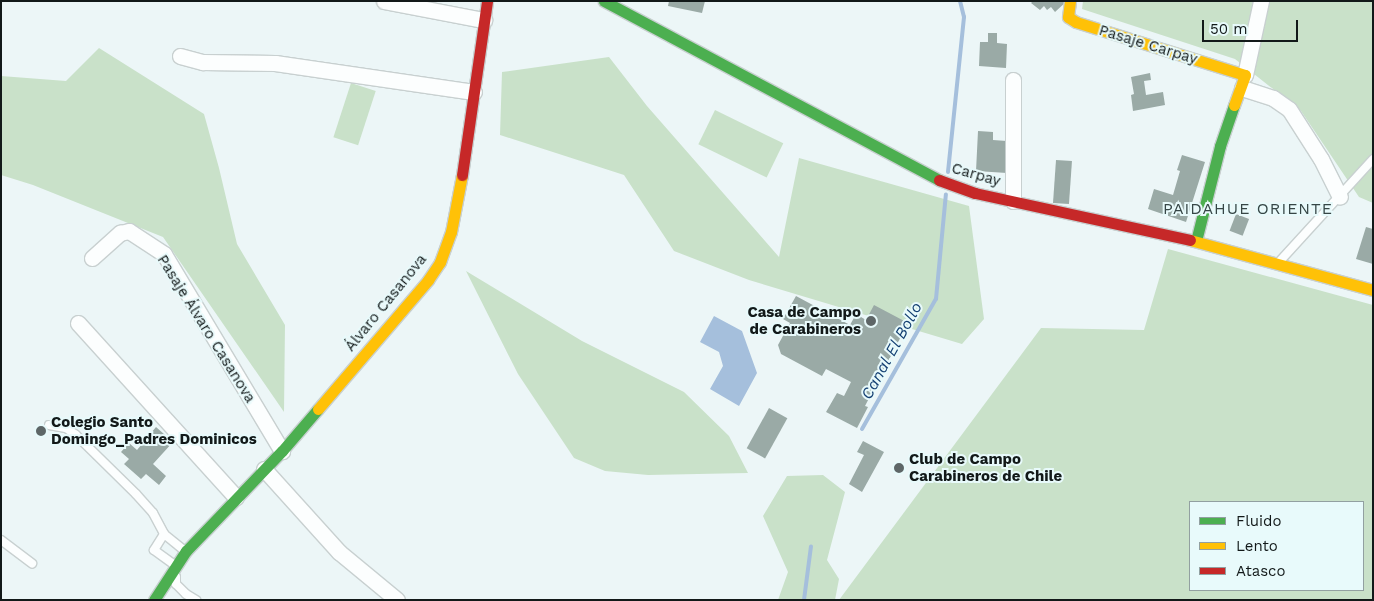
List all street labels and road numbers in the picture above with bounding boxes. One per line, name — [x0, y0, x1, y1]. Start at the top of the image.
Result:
street label: Pasaje Carpay — [1097, 21, 1199, 69]
street label: Carpay — [949, 159, 1003, 191]
street label: Pasaje Álvaro Casanova — [153, 251, 259, 407]
street label: Álvaro Casanova — [341, 251, 431, 355]

